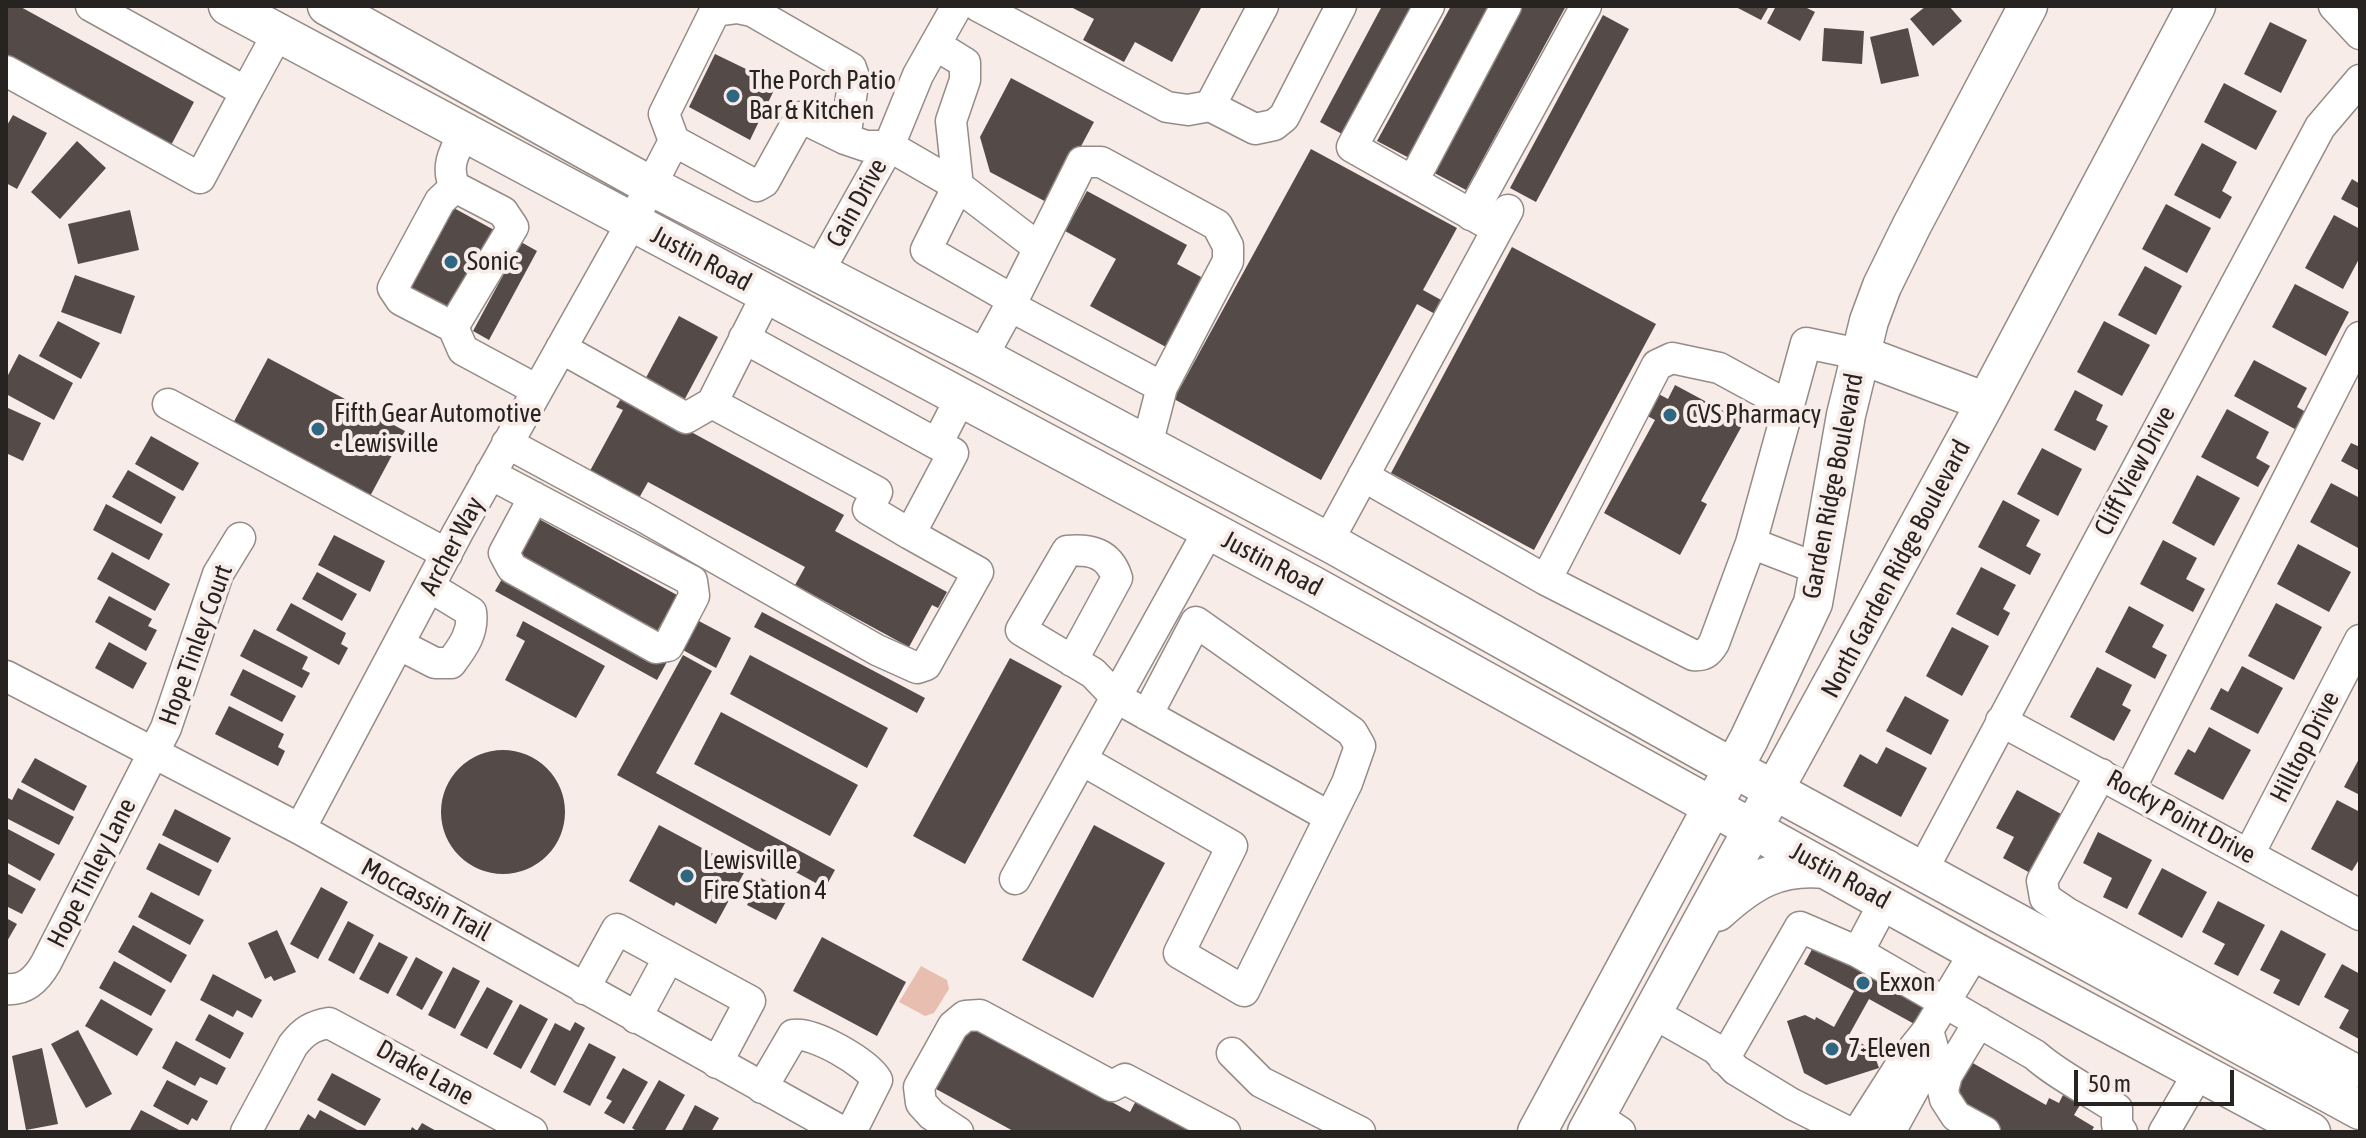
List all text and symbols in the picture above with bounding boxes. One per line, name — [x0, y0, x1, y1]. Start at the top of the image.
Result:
place label: The Porch Patio Bar & Kitchen — [749, 65, 896, 126]
marker: The Porch Patio Bar & Kitchen — [724, 87, 742, 105]
street label: Cain Drive — [820, 153, 894, 253]
street label: Justin Road — [645, 220, 757, 298]
place label: Sonic — [467, 246, 518, 278]
marker: Sonic — [442, 253, 460, 271]
street label: Garden Ridge Boulevard — [1796, 371, 1870, 601]
place label: Fifth Gear Automotive - Lewisville — [334, 398, 542, 460]
place label: CVS Pharmacy — [1686, 399, 1821, 431]
street label: Cliff View Drive — [2088, 401, 2182, 541]
marker: CVS Pharmacy — [1661, 406, 1679, 424]
marker: Fifth Gear Automotive - Lewisville — [309, 420, 327, 438]
street label: North Garden Ridge Boulevard — [1815, 435, 1977, 703]
street label: Archer Way — [413, 492, 491, 600]
street label: Justin Road — [1216, 525, 1328, 603]
street label: Hope Tinley Court — [153, 561, 239, 729]
street label: Hilltop Drive — [2264, 686, 2346, 808]
street label: Rocky Point Drive — [2101, 763, 2261, 871]
street label: Hope Tinley Lane — [41, 793, 143, 953]
street label: Justin Road — [1785, 836, 1895, 916]
place label: Lewisville Fire Station 4 — [703, 845, 827, 906]
street label: Moccassin Trail — [356, 852, 496, 948]
marker: Lewisville Fire Station 4 — [678, 867, 696, 885]
place label: Exxon — [1879, 967, 1936, 999]
marker: Exxon — [1854, 974, 1872, 992]
place label: 7-Eleven — [1848, 1033, 1931, 1065]
street label: Drake Lane — [371, 1034, 479, 1112]
marker: 7-Eleven — [1823, 1040, 1841, 1058]
scale bar — [2078, 1054, 2238, 1104]
text: 50 m — [2088, 1070, 2131, 1097]

